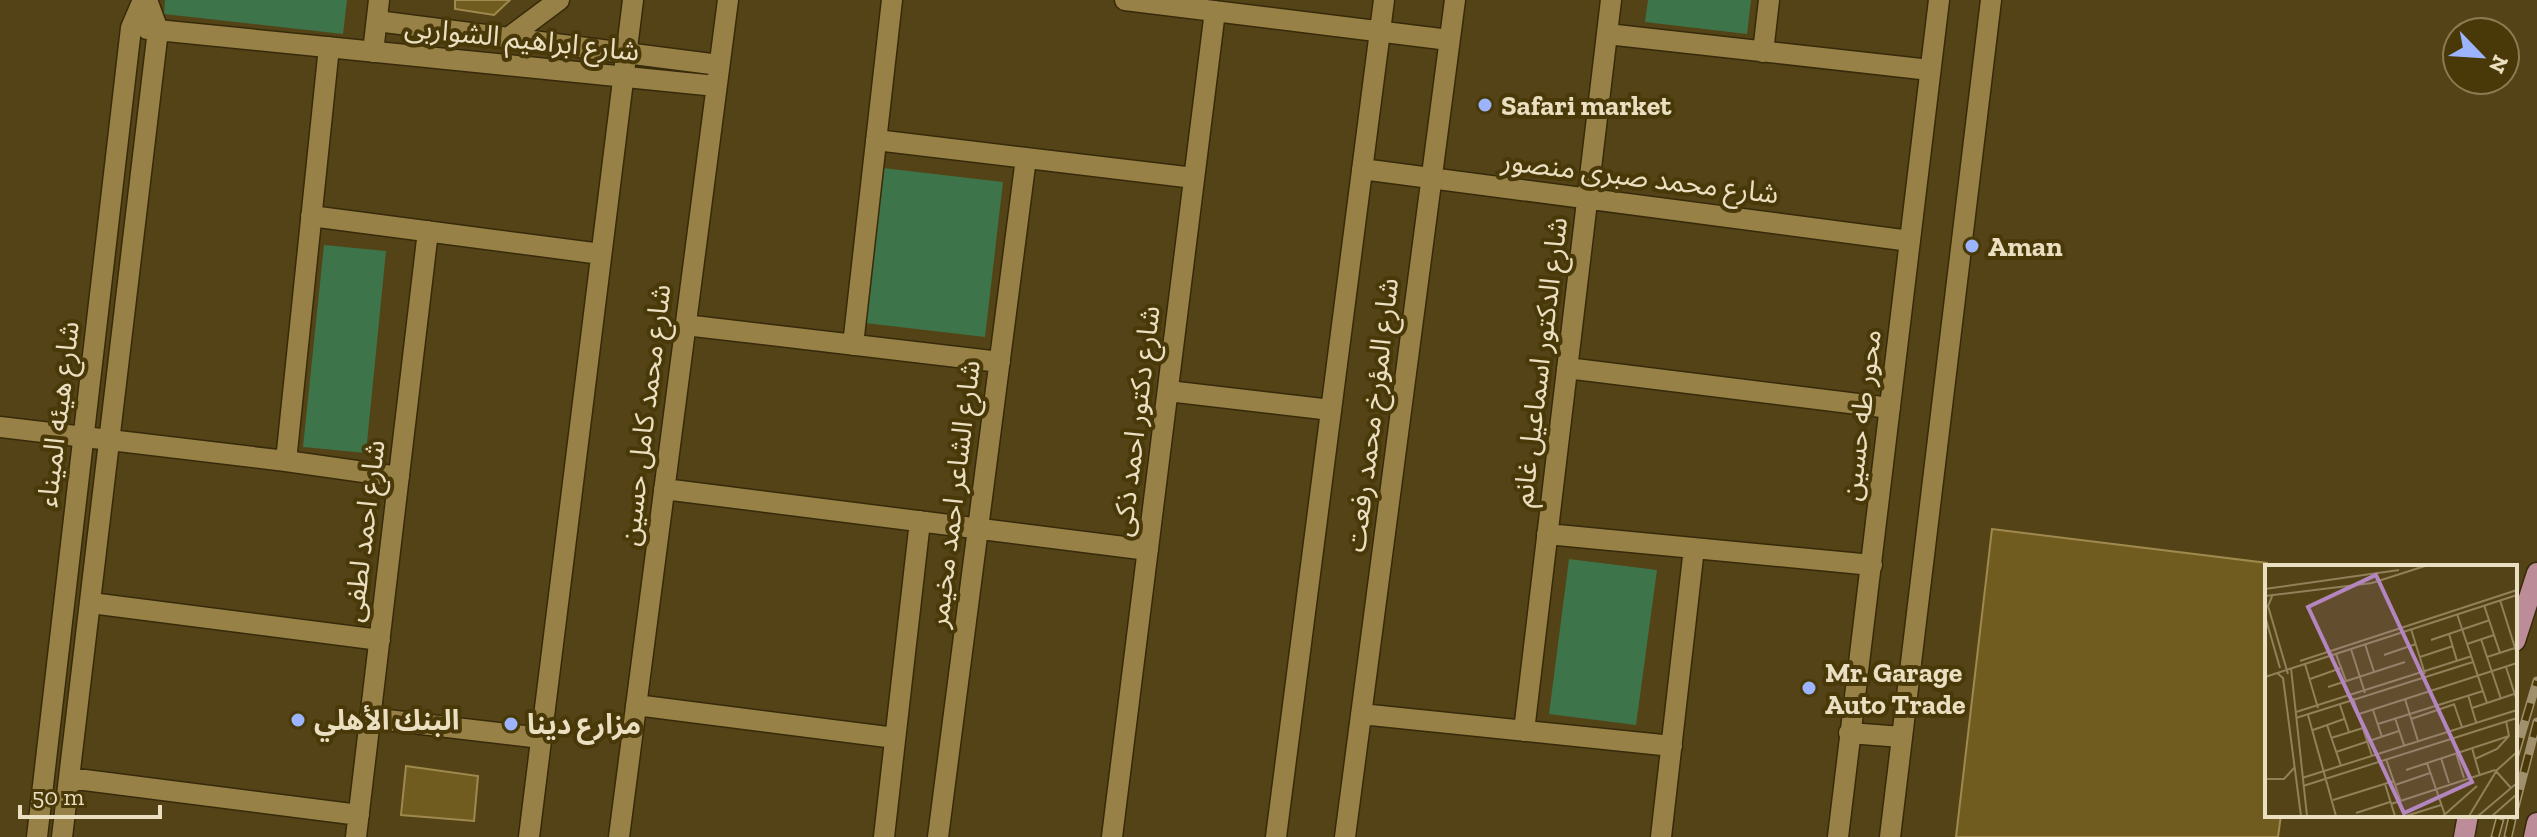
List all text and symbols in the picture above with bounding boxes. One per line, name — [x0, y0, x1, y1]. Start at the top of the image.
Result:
street label: شارع ابراهيم الشواربى — [402, 10, 641, 73]
north arrow — [2441, 16, 2521, 96]
text: N — [2483, 51, 2514, 78]
place label: Safari market — [1501, 89, 1672, 122]
marker: Safari market — [1476, 96, 1494, 114]
street label: شارع محمد صبرى منصور — [1498, 144, 1780, 214]
street label: شارع الدكتور اسماعيل غانم — [1506, 215, 1579, 509]
place label: Aman — [1988, 230, 2063, 263]
marker: Aman — [1963, 237, 1981, 255]
street label: شارع المؤرخ محمد رفعت — [1339, 276, 1409, 554]
street label: شارع محمد كامل حسين — [613, 282, 681, 548]
street label: شارع دكتور احمد ذكى — [1105, 304, 1170, 539]
street label: شارع هيئه الميناء — [30, 319, 90, 509]
street label: محور طه حسين — [1834, 327, 1888, 503]
street label: شارع الشاعر احمد مخيمر — [921, 358, 991, 631]
street label: شارع احمد لطفى — [336, 438, 396, 624]
inset map — [2265, 565, 2517, 817]
place label: Mr. Garage Auto Trade — [1825, 656, 1965, 721]
marker: Mr. Garage Auto Trade — [1800, 679, 1818, 697]
place label: البنك الأهلي — [314, 704, 459, 742]
place label: مزارع دينا — [527, 708, 641, 745]
marker: البنك الأهلي — [289, 711, 307, 729]
marker: مزارع دينا — [502, 715, 520, 733]
scale bar — [20, 769, 160, 819]
text: 50 m — [32, 782, 85, 811]

